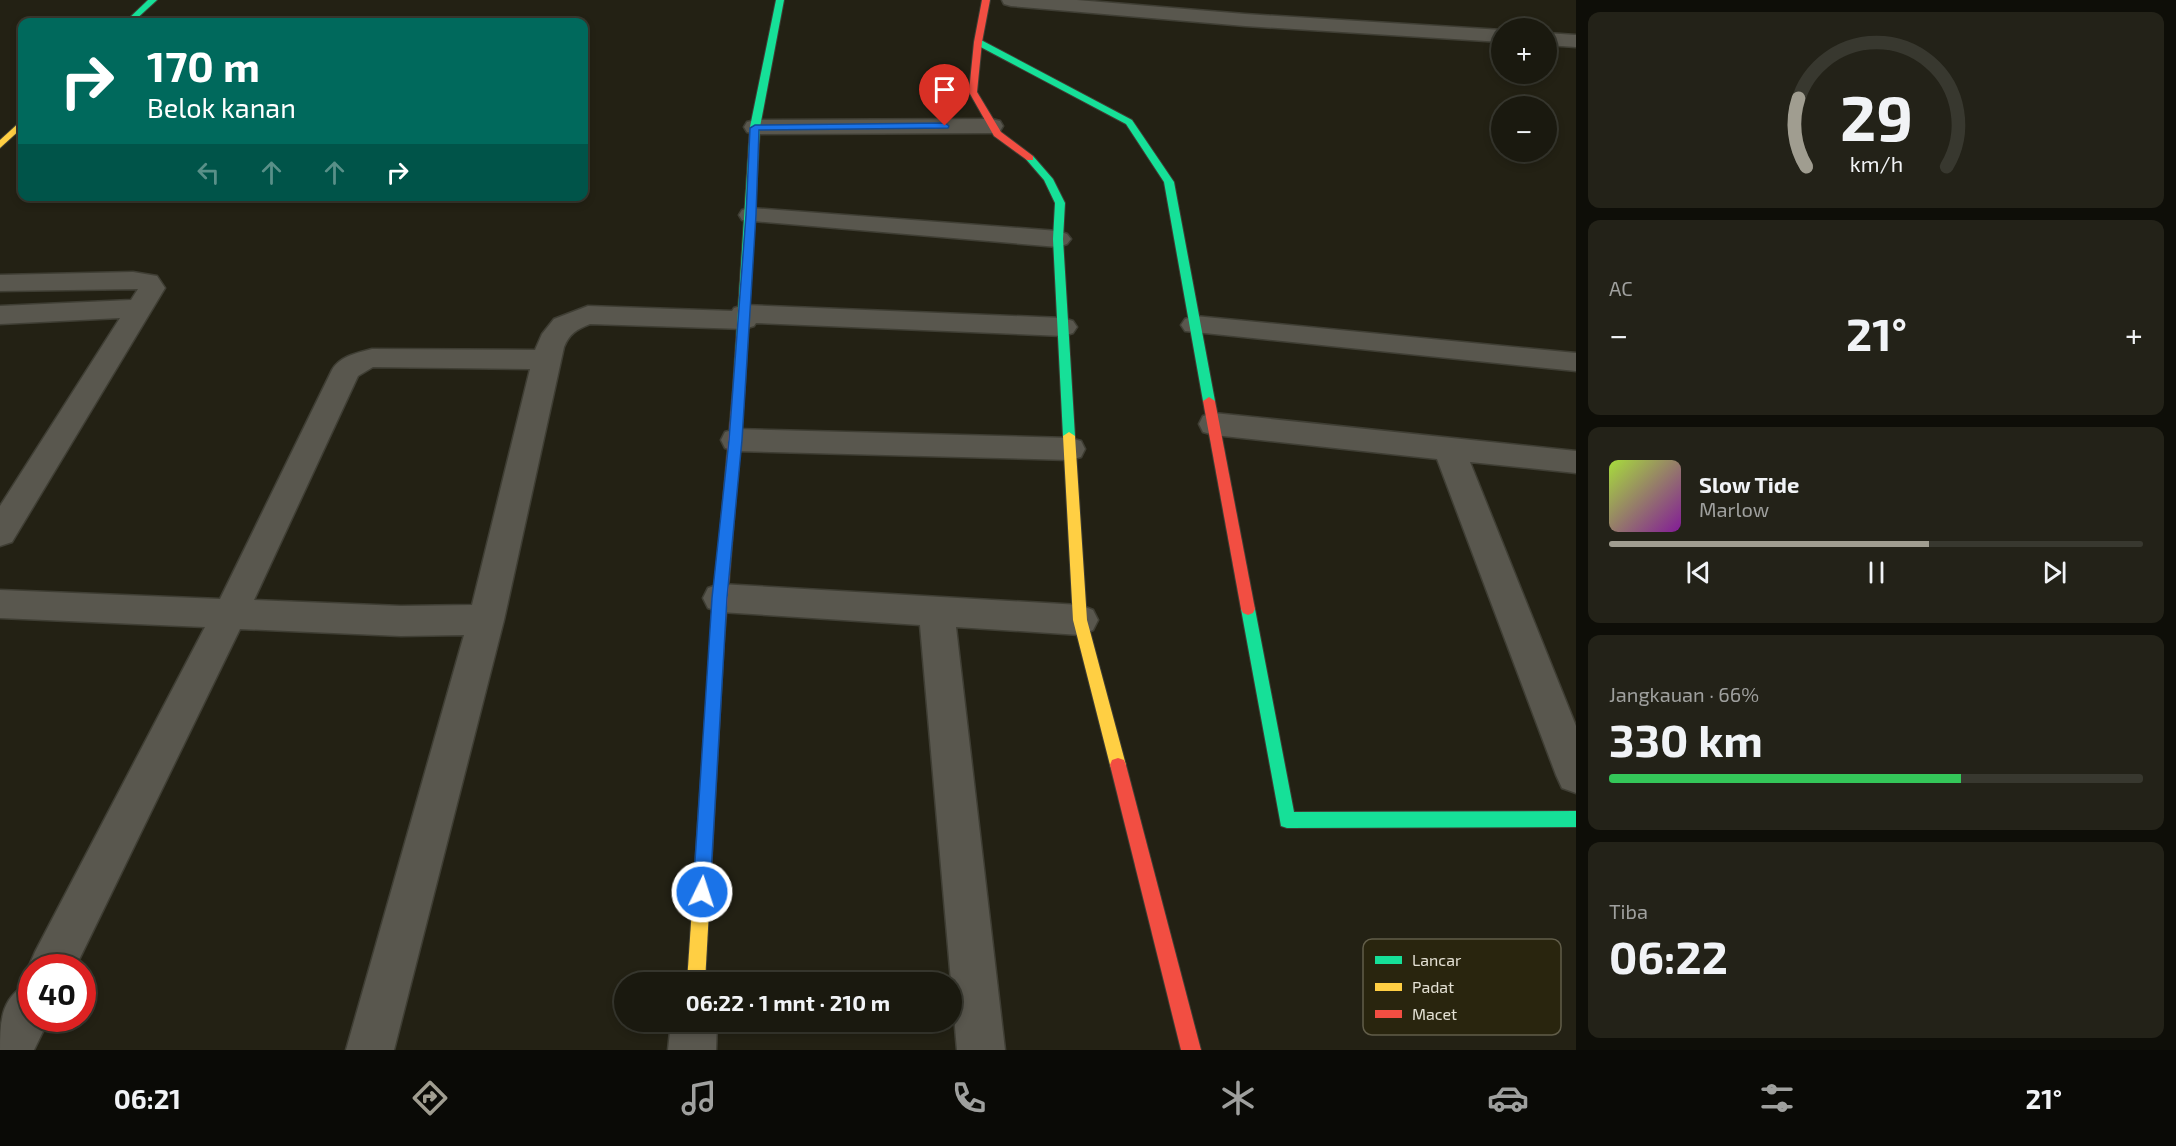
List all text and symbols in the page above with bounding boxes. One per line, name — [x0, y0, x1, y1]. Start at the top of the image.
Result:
map controls — [1491, 18, 1557, 162]
button: + — [1491, 18, 1557, 84]
text: 170 m — [147, 40, 260, 90]
icon: right — [48, 42, 126, 120]
pin — [919, 64, 970, 126]
icon: arrive — [928, 73, 961, 106]
text: 29 — [1839, 79, 1913, 154]
text: Belok kanan — [147, 91, 296, 123]
button: − — [1491, 96, 1557, 162]
text: km/h — [1849, 151, 1903, 176]
icon: left — [192, 156, 225, 189]
icon: ahead — [255, 156, 288, 189]
icon: ahead — [318, 156, 351, 189]
icon: right — [381, 156, 414, 189]
text: AC — [1609, 276, 1633, 300]
text: 21° — [1846, 306, 1907, 360]
text: − — [1609, 314, 1628, 354]
text: + — [2125, 314, 2143, 354]
text: Slow Tide — [1699, 471, 1799, 497]
text: Marlow — [1699, 497, 1769, 521]
icon: previous — [1682, 556, 1715, 589]
icon: pause — [1860, 556, 1893, 589]
icon: next — [2038, 556, 2071, 589]
text: Jangkauan · 66% — [1609, 682, 1759, 706]
text: 330 km — [1609, 712, 1763, 766]
position arrow — [670, 860, 734, 924]
text: Tiba — [1609, 899, 1648, 923]
text: 06:22 — [1609, 929, 1728, 983]
legend — [1363, 939, 1561, 1035]
text: Lancar — [1412, 950, 1462, 969]
speed limit sign: 40 — [18, 954, 96, 1032]
text: Padat — [1412, 977, 1454, 996]
text: 06:22 · 1 mnt · 210 m — [686, 989, 890, 1015]
text: Macet — [1412, 1004, 1457, 1023]
icon: directions — [409, 1077, 451, 1119]
icon: music — [678, 1077, 720, 1119]
icon: phone — [948, 1077, 990, 1119]
icon: climate — [1217, 1077, 1259, 1119]
icon: car — [1487, 1077, 1529, 1119]
icon: filters — [1756, 1077, 1798, 1119]
text: 06:21 — [114, 1082, 181, 1114]
text: 21° — [2026, 1082, 2062, 1114]

